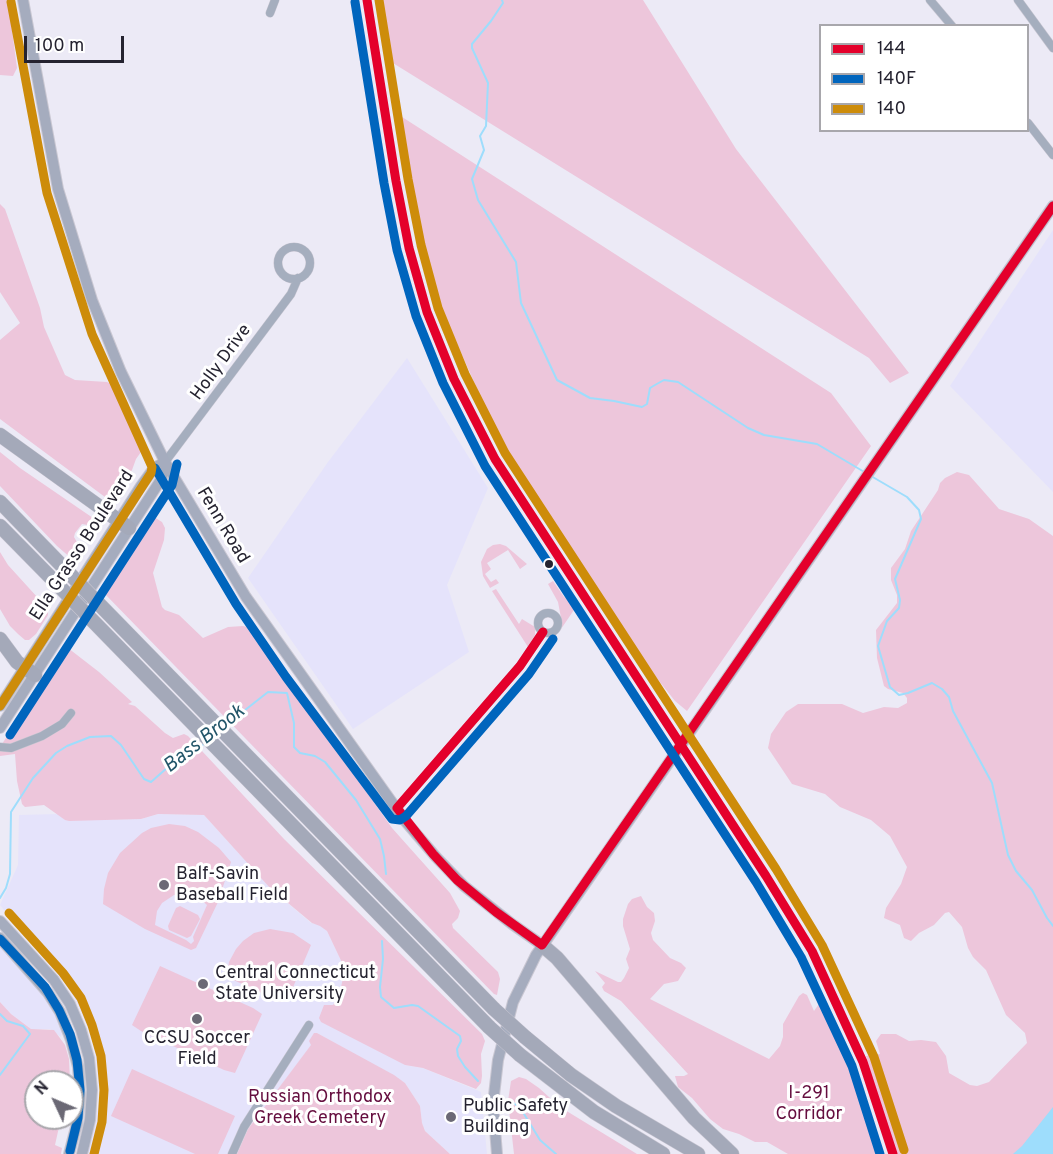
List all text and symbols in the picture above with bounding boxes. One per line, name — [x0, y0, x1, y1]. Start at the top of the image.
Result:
scale bar — [27, 24, 128, 62]
legend — [819, 24, 1029, 132]
text: 100 m — [35, 35, 84, 58]
text: 144 — [877, 38, 906, 61]
text: 140F — [877, 68, 916, 91]
text: 140 — [877, 98, 906, 121]
street label: Holly Drive — [187, 321, 257, 405]
street label: Ella Grasso Boulevard — [26, 467, 140, 625]
street label: Fenn Road — [191, 484, 253, 568]
unlabelled marker — [543, 558, 555, 570]
water label: Bass Brook — [160, 701, 250, 779]
place label: Balf-Savin Baseball Field — [176, 864, 288, 906]
marker: Balf-Savin Baseball Field — [157, 878, 171, 892]
place label: Central Connecticut State University — [215, 963, 376, 1006]
marker: Central Connecticut State University — [196, 977, 210, 991]
marker: CCSU Soccer Field — [190, 1012, 204, 1026]
place label: CCSU Soccer Field — [144, 1028, 250, 1070]
north arrow — [24, 1070, 84, 1130]
text: N — [31, 1078, 54, 1100]
park label: I-291 Corridor — [775, 1083, 843, 1126]
park label: Russian Orthodox Greek Cemetery — [248, 1087, 392, 1130]
place label: Public Safety Building — [463, 1096, 568, 1138]
marker: Public Safety Building — [444, 1110, 458, 1124]

